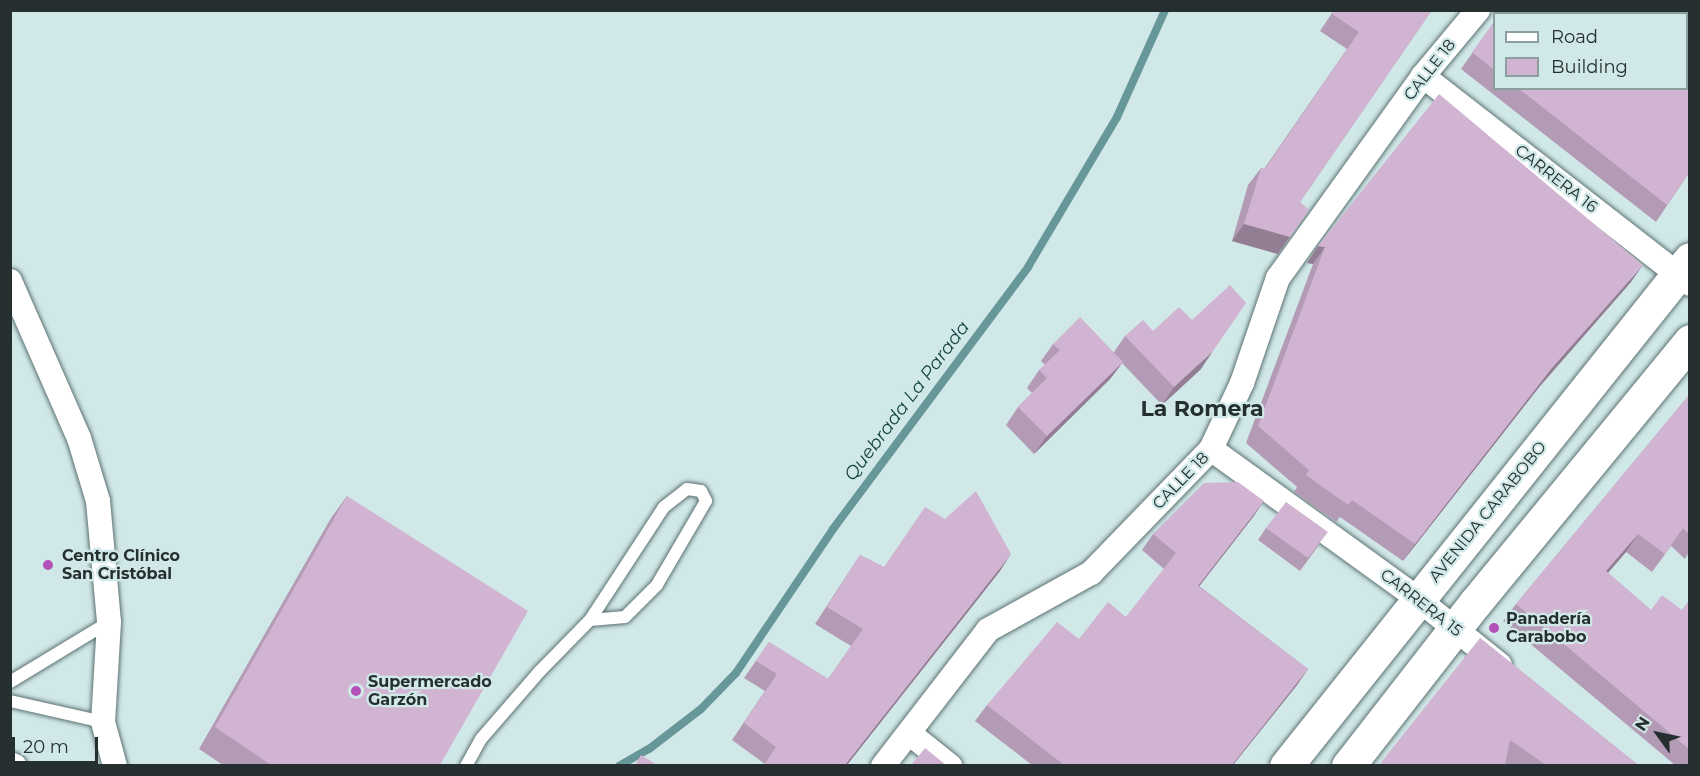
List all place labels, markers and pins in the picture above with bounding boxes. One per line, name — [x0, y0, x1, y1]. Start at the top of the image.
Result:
place label: Centro Clínico San Cristóbal — [62, 546, 180, 584]
marker: Centro Clínico San Cristóbal — [39, 556, 57, 574]
place label: Panadería Carabobo — [1506, 609, 1591, 647]
marker: Panadería Carabobo — [1487, 621, 1501, 635]
place label: Supermercado Garzón — [368, 672, 492, 710]
marker: Supermercado Garzón — [349, 684, 363, 698]

